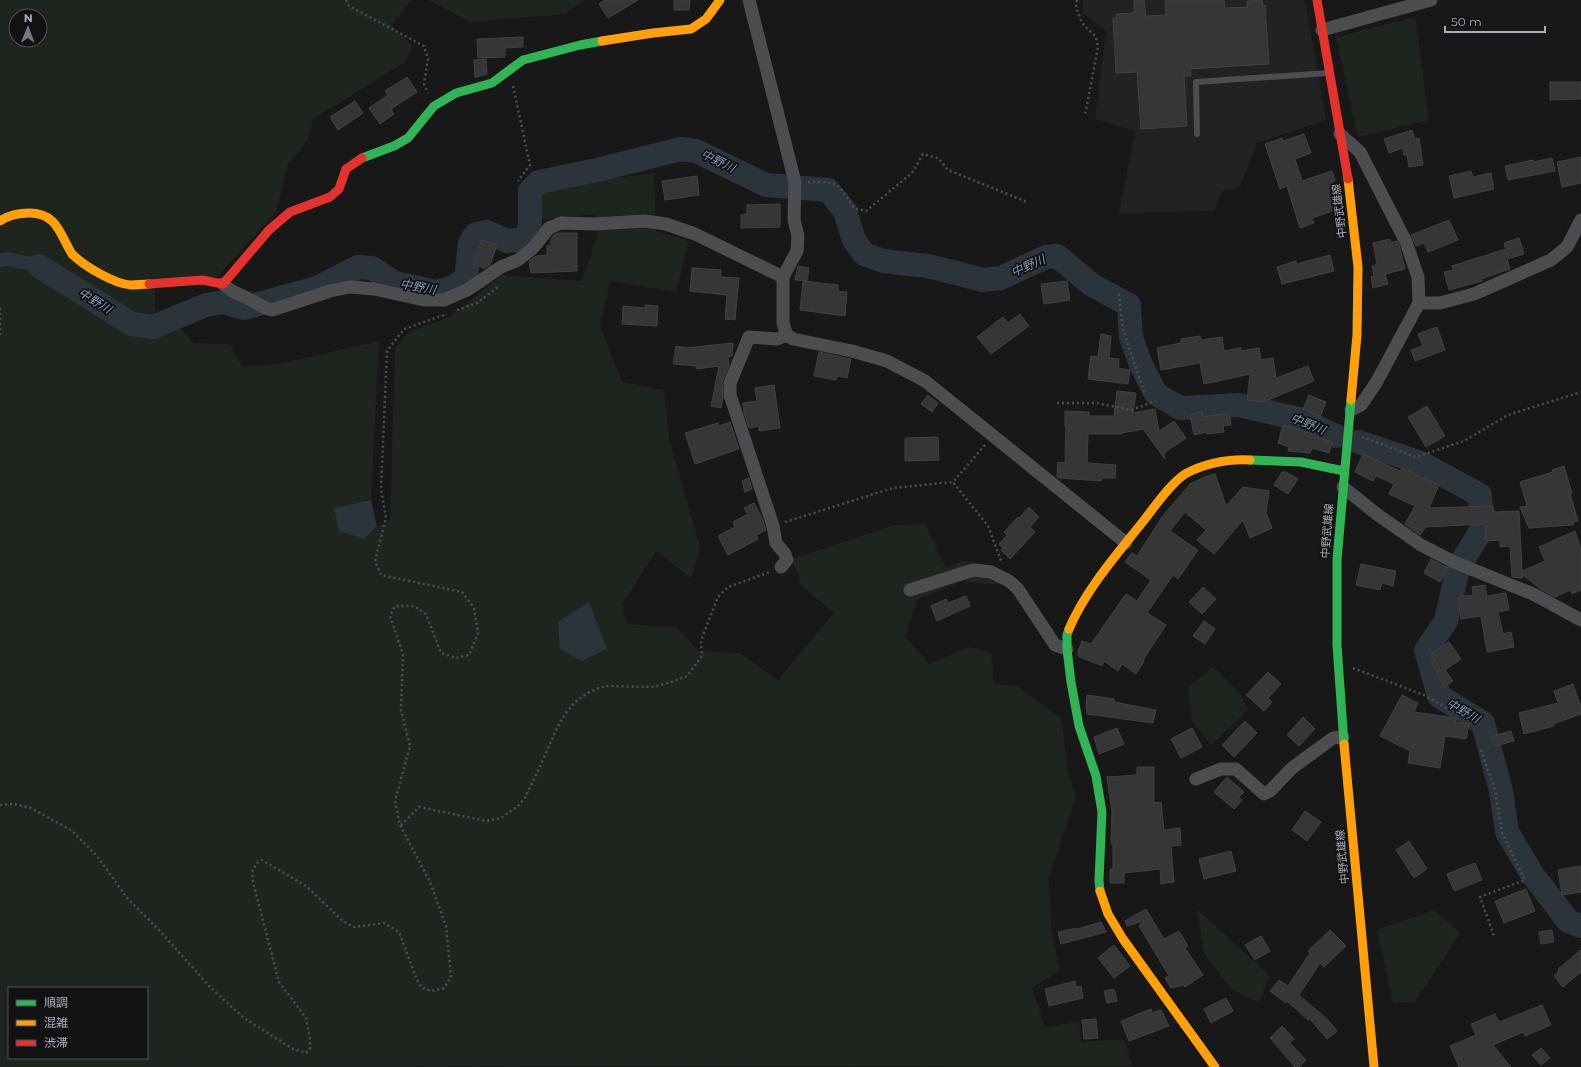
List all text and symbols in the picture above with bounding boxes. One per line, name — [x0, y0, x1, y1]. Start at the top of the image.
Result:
north arrow — [8, 8, 48, 48]
scale bar — [1445, 8, 1545, 34]
text: N — [24, 11, 33, 25]
text: 50 m — [1451, 14, 1482, 29]
water label: 中野川 — [699, 146, 739, 176]
street label: 中野武雄線 — [1329, 183, 1349, 239]
water label: 中野川 — [1008, 251, 1049, 280]
water label: 中野川 — [399, 276, 439, 297]
water label: 中野川 — [76, 285, 116, 318]
water label: 中野川 — [1289, 410, 1330, 438]
street label: 中野武雄線 — [1318, 503, 1336, 559]
water label: 中野川 — [1444, 695, 1484, 727]
street label: 中野武雄線 — [1333, 829, 1351, 885]
legend — [8, 987, 148, 1059]
text: 順調 — [44, 995, 68, 1010]
text: 混雑 — [44, 1015, 68, 1030]
text: 渋滞 — [44, 1035, 68, 1050]

